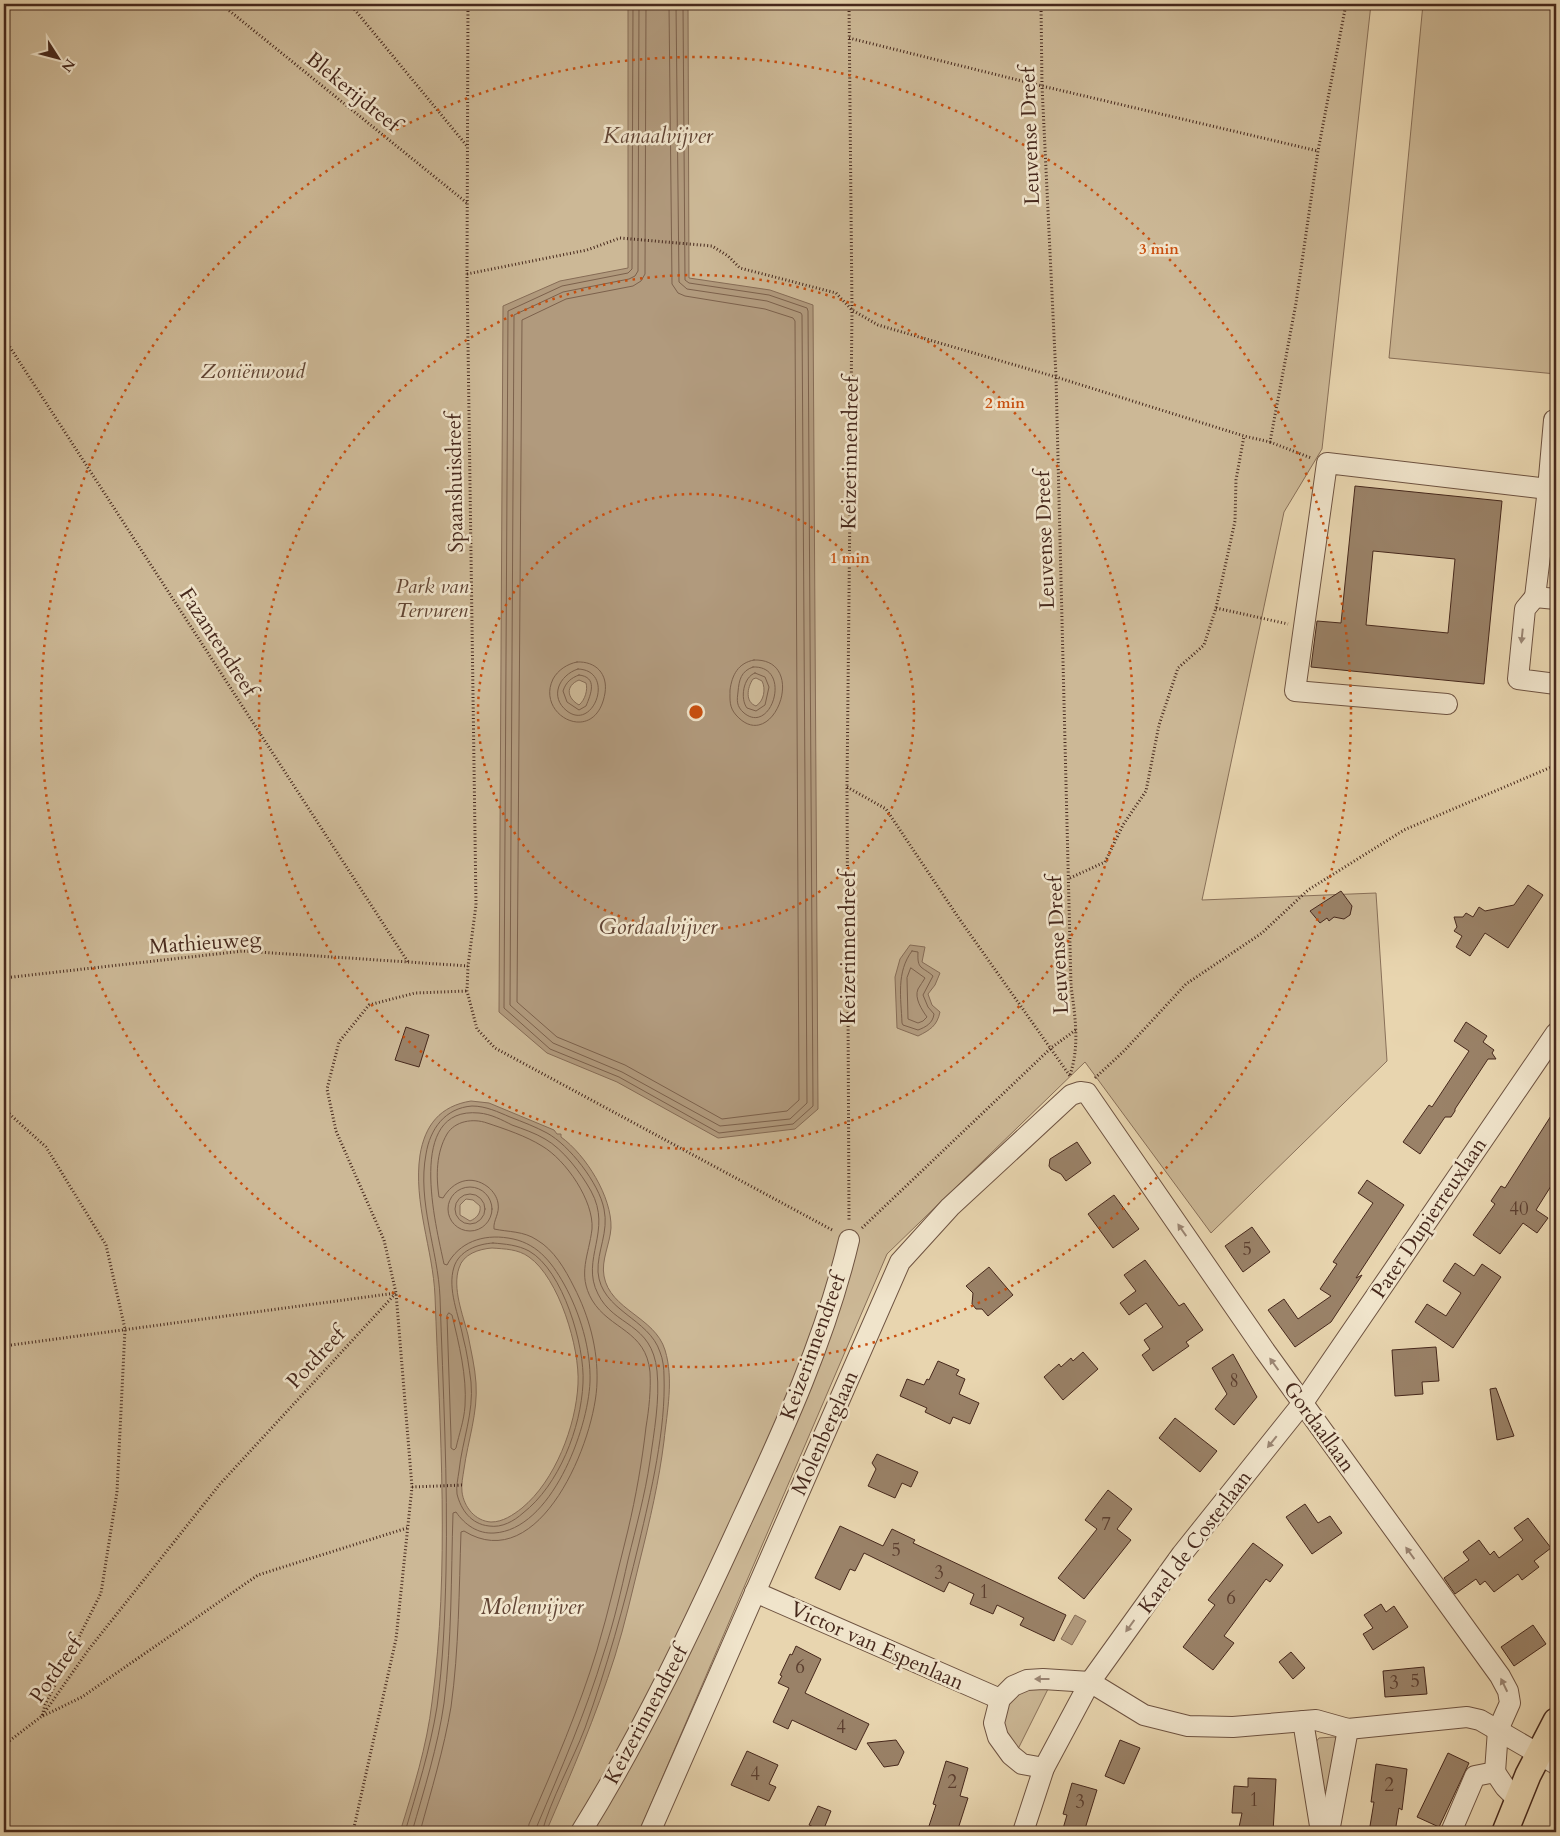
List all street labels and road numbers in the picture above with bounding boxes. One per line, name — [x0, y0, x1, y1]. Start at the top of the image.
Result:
street label: Blekerijdreef — [300, 45, 409, 141]
street label: Leuvense Dreef — [1013, 63, 1047, 206]
street label: Keizerinnendreef — [834, 373, 866, 530]
street label: Spaanshuisdreef — [439, 410, 471, 553]
street label: Leuvense Dreef — [1028, 467, 1062, 610]
street label: Fazantendreef — [172, 582, 266, 705]
street label: Keizerinnendreef — [834, 868, 863, 1025]
street label: Leuvense Dreef — [1040, 872, 1076, 1015]
street label: Mathieuweg — [148, 925, 262, 961]
street label: Pater Dupierreuxlaan — [1364, 1132, 1494, 1304]
street label: Keizerinnendreef — [773, 1267, 854, 1424]
street label: Potdreef — [280, 1318, 355, 1395]
street label: Molenberglaan — [785, 1366, 865, 1500]
street label: Gordaallaan — [1276, 1376, 1362, 1478]
street label: Karel de Costerlaan — [1131, 1464, 1259, 1620]
street label: Victor van Espenlaan — [785, 1595, 969, 1697]
street label: Potdreef — [23, 1628, 91, 1709]
street label: Keizerinnendreef — [597, 1637, 696, 1789]

